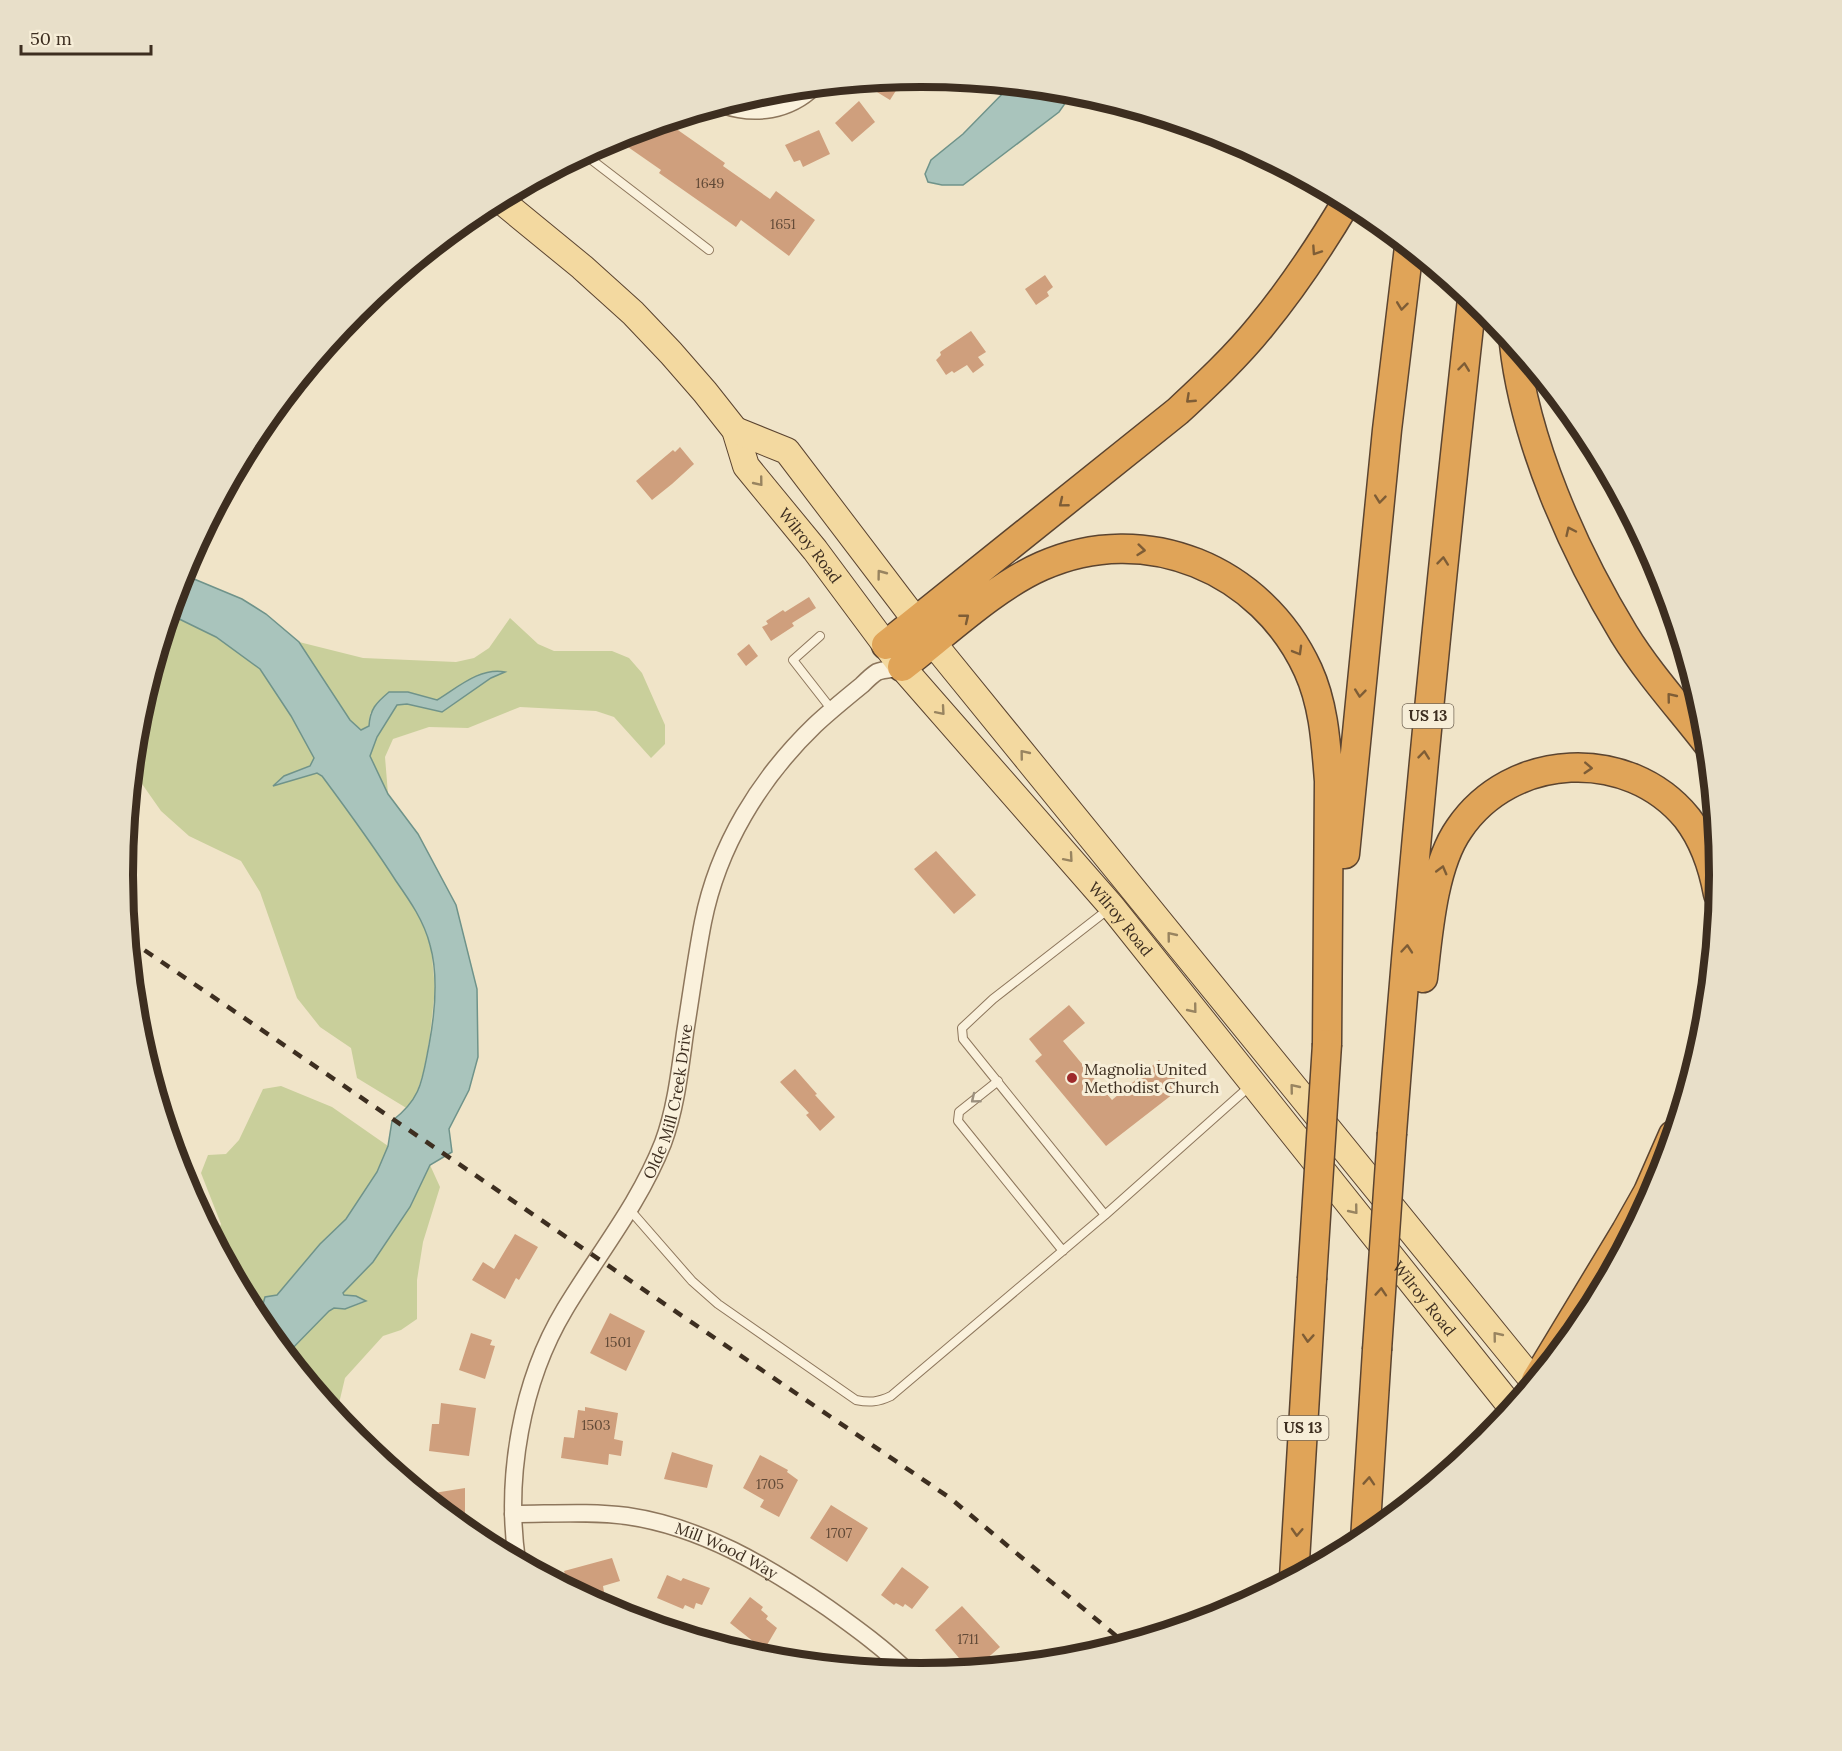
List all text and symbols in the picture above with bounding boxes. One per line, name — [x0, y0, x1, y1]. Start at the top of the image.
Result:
scale bar — [21, 18, 152, 56]
text: 50 m — [30, 27, 72, 50]
house number: 1649 — [696, 174, 724, 192]
house number: 1651 — [770, 215, 796, 233]
one-way arrow — [1311, 245, 1323, 255]
one-way arrow — [1396, 301, 1409, 310]
one-way arrow — [1458, 363, 1470, 372]
one-way arrow — [1186, 392, 1197, 403]
one-way arrow — [752, 475, 763, 486]
one-way arrow — [1059, 495, 1070, 506]
one-way arrow — [1374, 495, 1387, 504]
street label: Wilroy Road — [774, 504, 846, 587]
one-way arrow — [1566, 527, 1578, 538]
one-way arrow — [1136, 543, 1145, 556]
one-way arrow — [1436, 557, 1449, 566]
one-way arrow — [878, 570, 889, 581]
one-way arrow — [958, 615, 969, 626]
one-way arrow — [1291, 645, 1302, 655]
one-way arrow — [1354, 689, 1367, 698]
one-way arrow — [1667, 693, 1678, 704]
one-way arrow — [934, 704, 945, 715]
road number: US 13 — [1402, 704, 1454, 728]
one-way arrow — [1020, 750, 1031, 761]
one-way arrow — [1417, 751, 1430, 760]
one-way arrow — [1584, 761, 1593, 774]
one-way arrow — [1062, 851, 1073, 862]
one-way arrow — [1434, 865, 1447, 875]
street label: Wilroy Road — [1084, 877, 1157, 960]
one-way arrow — [1168, 932, 1179, 943]
one-way arrow — [1400, 945, 1413, 954]
one-way arrow — [1185, 1002, 1196, 1013]
street label: Olde Mill Creek Drive — [638, 1022, 696, 1182]
place label: Magnolia United Methodist Church — [1084, 1059, 1220, 1097]
marker: Magnolia United Methodist Church — [1065, 1071, 1079, 1085]
one-way arrow — [1290, 1084, 1301, 1095]
one-way arrow — [971, 1092, 982, 1103]
one-way arrow — [1346, 1204, 1357, 1215]
street label: Wilroy Road — [1388, 1257, 1461, 1340]
one-way arrow — [1374, 1288, 1387, 1297]
one-way arrow — [1494, 1332, 1505, 1343]
house number: 1501 — [605, 1333, 631, 1351]
one-way arrow — [1302, 1333, 1315, 1342]
house number: 1503 — [581, 1416, 611, 1434]
road number: US 13 — [1278, 1416, 1328, 1440]
house number: 1705 — [756, 1475, 784, 1493]
one-way arrow — [1362, 1477, 1375, 1486]
street label: Mill Wood Way — [672, 1518, 782, 1583]
house number: 1707 — [826, 1524, 853, 1542]
one-way arrow — [1290, 1528, 1303, 1537]
house number: 1711 — [957, 1630, 979, 1648]

